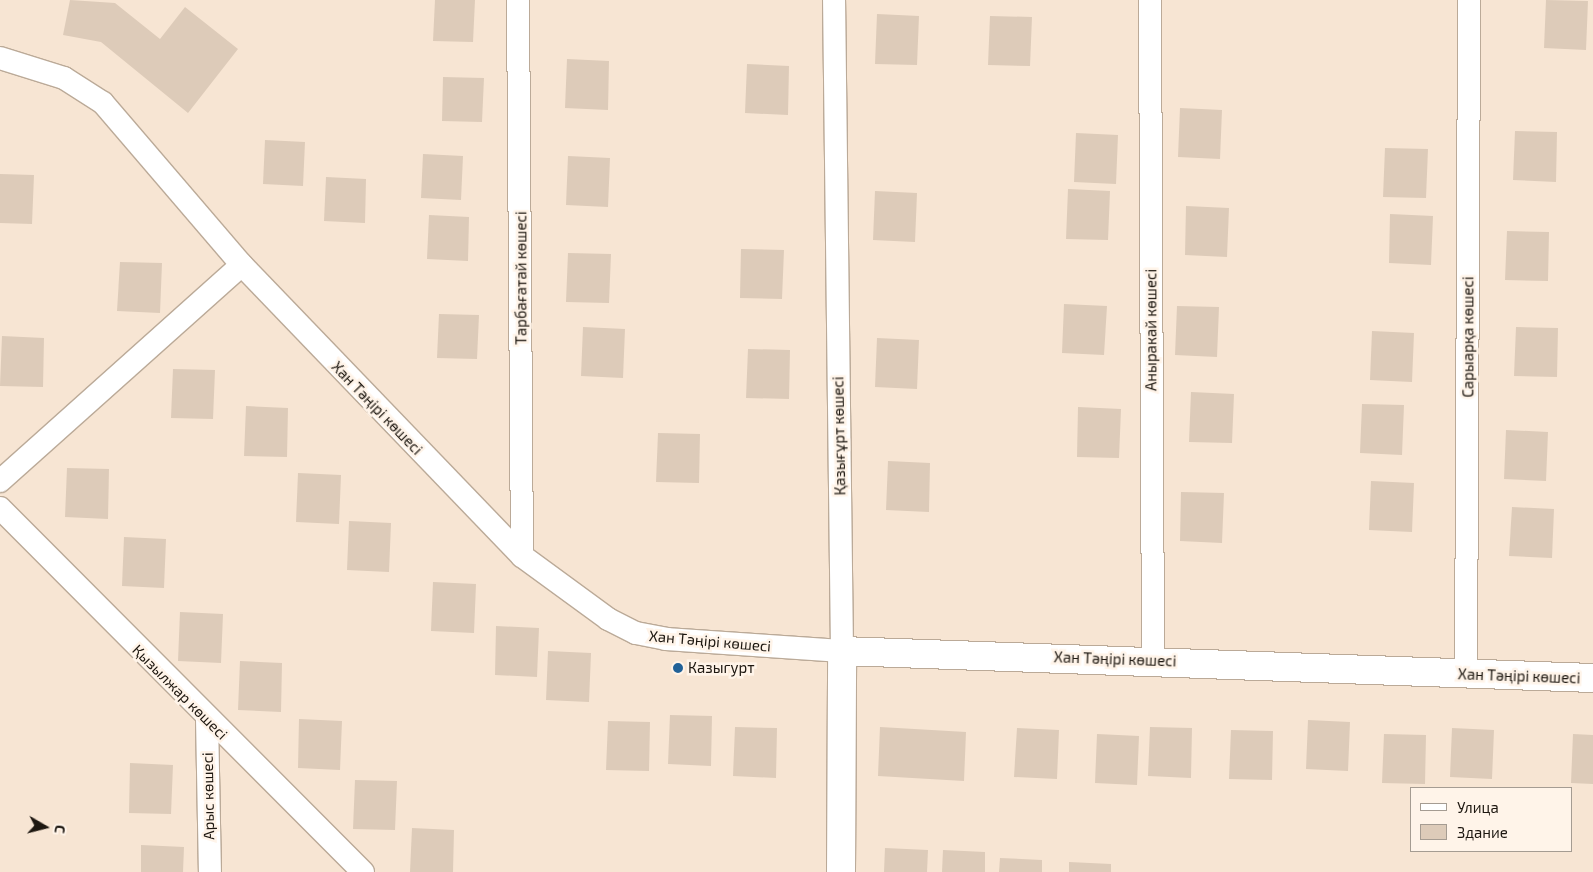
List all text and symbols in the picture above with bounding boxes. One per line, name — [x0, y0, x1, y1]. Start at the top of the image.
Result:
street label: Тарбағатай көшесі — [512, 211, 530, 345]
street label: Аныракай көшесі — [1142, 269, 1160, 391]
street label: Сарыарқа көшесі — [1459, 276, 1477, 398]
street label: Хан Тәңірі көшесі — [328, 358, 426, 458]
street label: Қазығұрт көшесі — [829, 376, 849, 496]
street label: Хан Тәңірі көшесі — [648, 627, 772, 655]
street label: Қызылжар көшесі — [129, 641, 231, 743]
street label: Хан Тәңірі көшесі — [1053, 648, 1177, 670]
place label: Казыгурт — [688, 659, 755, 677]
marker: Казыгурт — [672, 662, 684, 674]
street label: Хан Тәңірі көшесі — [1457, 665, 1581, 687]
street label: Арыс көшесі — [198, 752, 218, 840]
legend — [1410, 787, 1573, 852]
text: Улица — [1457, 798, 1499, 816]
north arrow — [20, 802, 70, 852]
text: Здание — [1457, 823, 1508, 841]
text: С — [51, 824, 69, 834]

